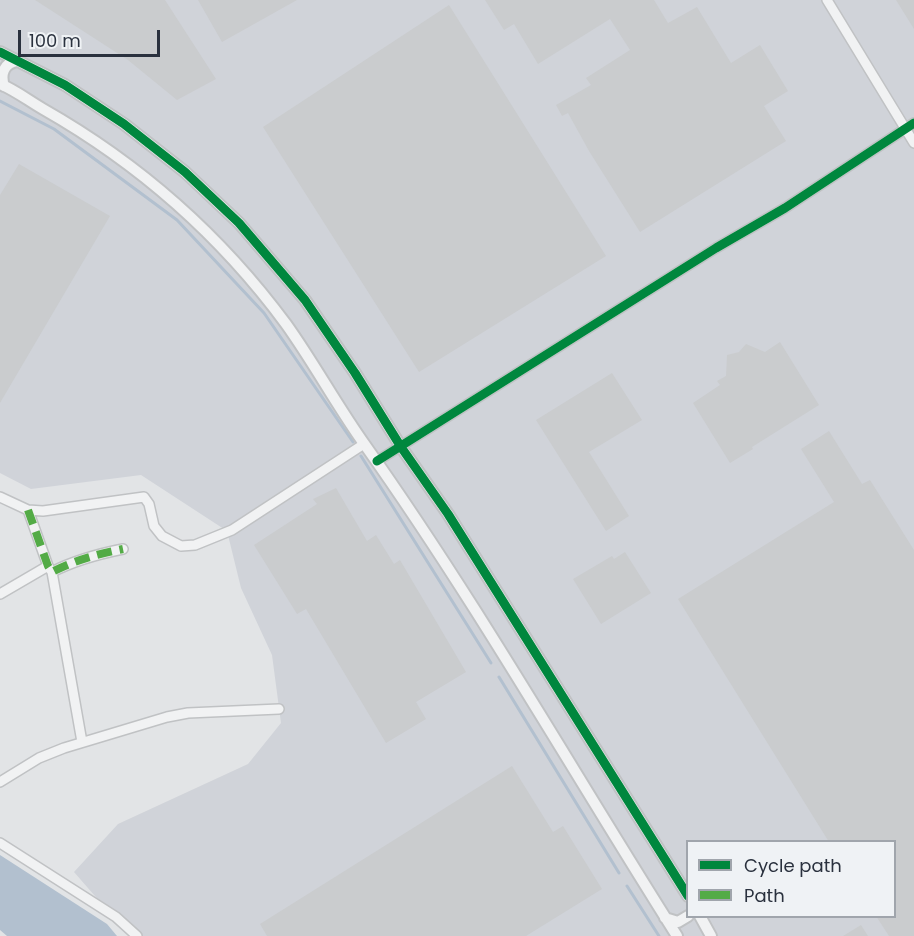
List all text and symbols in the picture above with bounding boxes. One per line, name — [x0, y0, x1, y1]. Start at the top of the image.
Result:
scale bar — [21, 18, 164, 56]
text: 100 m — [29, 28, 81, 53]
legend — [686, 840, 896, 918]
text: Cycle path — [744, 853, 842, 878]
text: Path — [744, 883, 785, 908]

